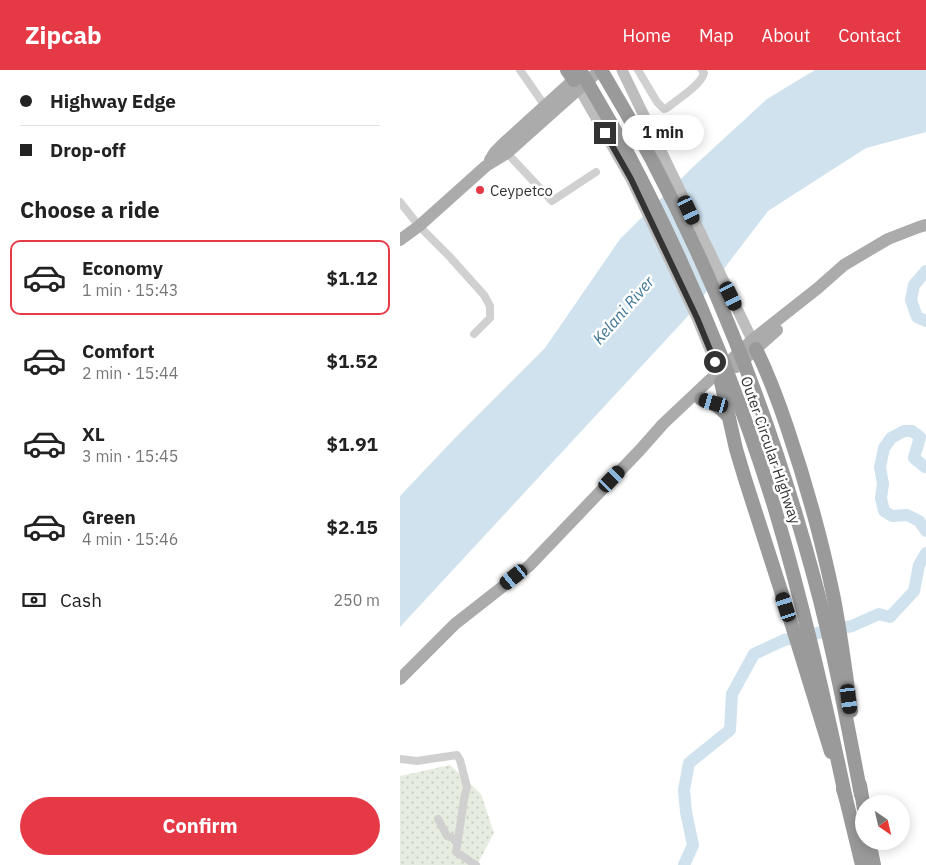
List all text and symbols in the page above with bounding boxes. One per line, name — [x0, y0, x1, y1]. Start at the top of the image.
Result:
text: Zipcab — [25, 19, 102, 51]
text: Home — [623, 24, 671, 47]
text: Map — [699, 24, 734, 47]
text: About — [762, 24, 810, 47]
text: Contact — [838, 24, 901, 47]
text: Highway Edge — [50, 89, 176, 113]
callout: 1 min — [622, 116, 705, 150]
route end — [594, 122, 616, 144]
text: 1 min — [642, 122, 684, 142]
text: Drop-off — [50, 138, 126, 162]
place label: Ceypetco — [490, 181, 553, 200]
marker: Ceypetco — [474, 184, 486, 196]
car — [675, 193, 702, 227]
text: Choose a ride — [20, 195, 160, 224]
icon: car — [22, 255, 67, 300]
text: Economy — [82, 256, 163, 280]
text: $1.12 — [326, 266, 378, 290]
water label: Kelani River — [588, 271, 659, 348]
car — [717, 279, 744, 313]
text: 1 min · 15:43 — [82, 280, 178, 300]
icon: car — [22, 338, 67, 383]
text: Comfort — [82, 339, 155, 363]
text: $1.52 — [326, 349, 378, 373]
route start — [704, 351, 726, 373]
text: 2 min · 15:44 — [82, 363, 178, 383]
street label: Outer Circular Highway — [737, 374, 805, 527]
car — [697, 392, 730, 414]
icon: car — [22, 421, 67, 466]
text: XL — [82, 422, 105, 446]
text: $1.91 — [326, 432, 378, 456]
text: 3 min · 15:45 — [82, 446, 178, 466]
car — [596, 463, 627, 495]
icon: car — [22, 504, 67, 549]
text: Green — [82, 505, 136, 529]
text: $2.15 — [326, 515, 378, 539]
text: 4 min · 15:46 — [82, 529, 178, 549]
car — [497, 562, 530, 592]
icon: cash — [20, 586, 48, 614]
text: Cash — [60, 588, 102, 612]
text: 250 m — [333, 590, 380, 610]
car — [774, 590, 797, 624]
car — [839, 683, 858, 715]
north arrow — [855, 795, 910, 850]
map controls — [855, 795, 910, 850]
button: Confirm — [20, 797, 380, 855]

